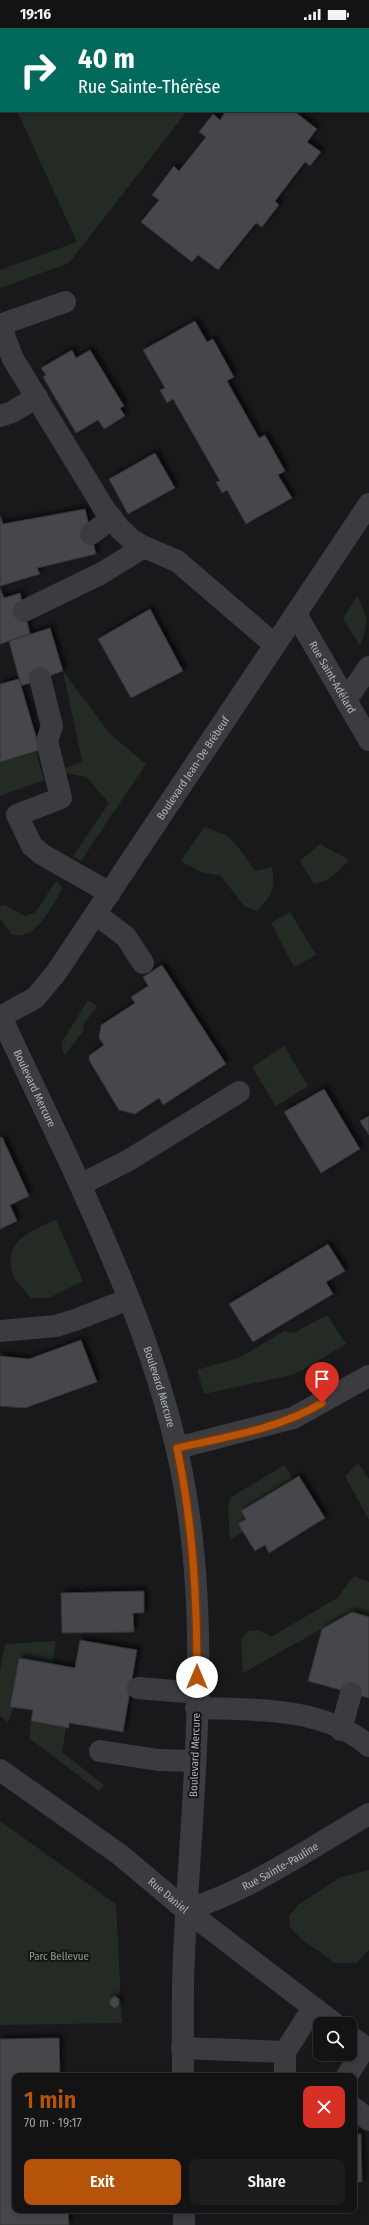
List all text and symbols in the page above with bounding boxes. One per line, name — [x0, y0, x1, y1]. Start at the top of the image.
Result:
text: 19:16 — [20, 5, 51, 23]
text: 40 m — [78, 42, 135, 75]
icon: right — [12, 44, 64, 96]
text: Rue Sainte-Thérèse — [78, 76, 220, 98]
street label: Rue Saint-Adélard — [307, 639, 359, 716]
street label: Boulevard Jean-De Brébeuf — [154, 713, 232, 822]
street label: Boulevard Mercure — [11, 1047, 58, 1129]
street label: Boulevard Mercure — [141, 1345, 178, 1429]
pin — [305, 1362, 339, 1403]
icon: arrive — [311, 1368, 333, 1390]
position arrow — [176, 1656, 218, 1698]
street label: Boulevard Mercure — [187, 1713, 203, 1797]
street label: Rue Sainte-Pauline — [240, 1840, 321, 1893]
street label: Rue Daniel — [146, 1875, 191, 1916]
park label: Parc Bellevue — [29, 1950, 89, 1963]
map controls — [313, 2017, 357, 2061]
button: search — [313, 2017, 357, 2061]
text: 1 min — [24, 2086, 76, 2114]
button: close — [303, 2086, 345, 2128]
text: 70 m · 19:17 — [24, 2115, 82, 2130]
button: Exit — [24, 2159, 181, 2205]
button: Share — [189, 2159, 345, 2205]

